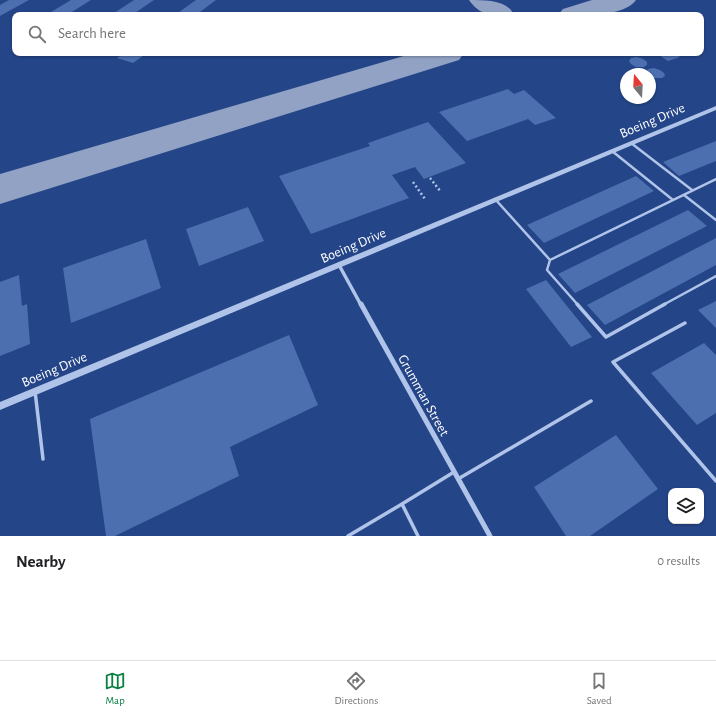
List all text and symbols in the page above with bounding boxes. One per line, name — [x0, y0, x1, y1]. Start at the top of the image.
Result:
search box — [12, 12, 704, 56]
icon: search — [26, 23, 48, 45]
text: Search here — [58, 26, 126, 41]
north arrow — [620, 68, 656, 104]
street label: Boeing Drive — [618, 101, 687, 141]
street label: Boeing Drive — [319, 226, 388, 266]
street label: Boeing Drive — [20, 350, 89, 390]
street label: Grumman Street — [395, 352, 451, 439]
map controls — [668, 488, 704, 524]
button: layers — [668, 488, 704, 524]
text: Nearby — [16, 553, 66, 570]
text: 0 results — [657, 555, 700, 568]
tab: Map — [104, 670, 126, 707]
tab: Directions — [334, 670, 378, 707]
tab: Saved — [587, 670, 612, 707]

